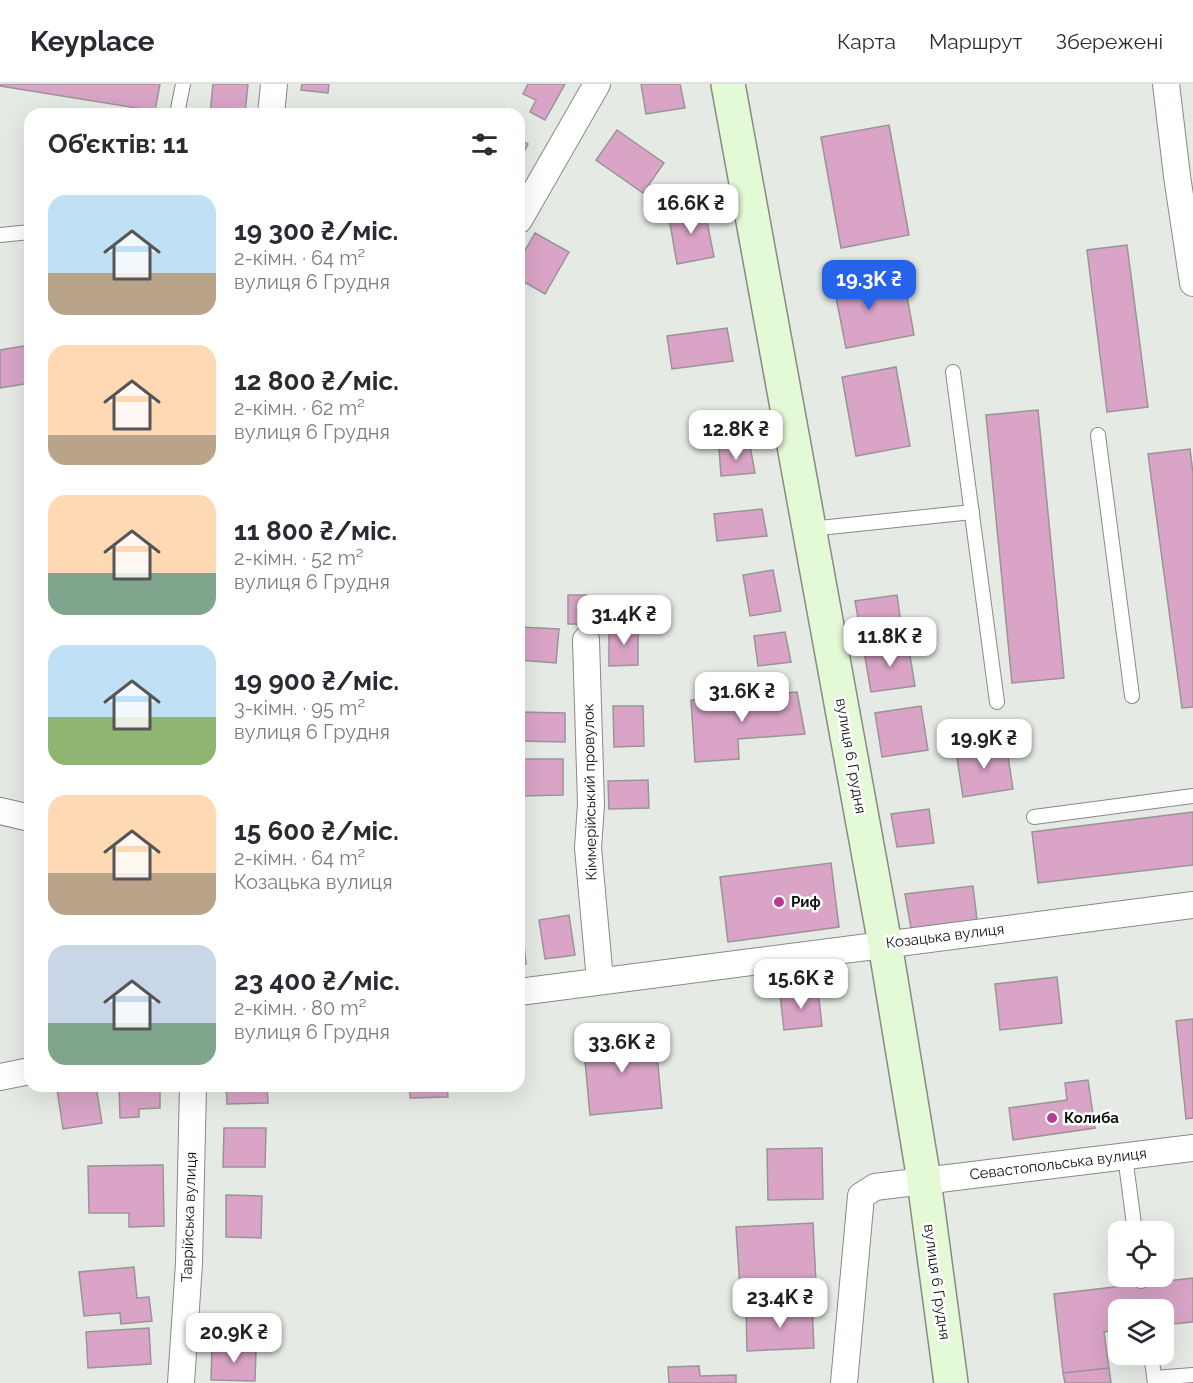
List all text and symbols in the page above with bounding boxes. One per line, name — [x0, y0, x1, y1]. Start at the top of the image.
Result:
text: Keyplace — [30, 25, 155, 58]
text: Карта — [837, 29, 896, 54]
text: Маршрут — [929, 29, 1022, 54]
text: Збережені — [1055, 29, 1163, 54]
icon: filters — [468, 128, 501, 161]
text: Об’єктів: 11 — [48, 129, 188, 159]
pin: 16.6K ₴ — [636, 184, 746, 235]
text: 16.6K ₴ — [657, 191, 725, 215]
text: 19 300 ₴/міс. — [234, 216, 398, 246]
icon: home — [96, 219, 168, 291]
text: 2-кімн. · 64 m² — [234, 246, 365, 270]
pin: 19.3K ₴ — [814, 260, 924, 311]
text: 19.3K ₴ — [836, 267, 902, 291]
text: вулиця 6 Грудня — [234, 270, 390, 294]
text: 12 800 ₴/міс. — [234, 366, 399, 396]
icon: home — [96, 369, 168, 441]
text: 2-кімн. · 62 m² — [234, 396, 365, 420]
pin: 12.8K ₴ — [681, 410, 791, 461]
text: 12.8K ₴ — [703, 417, 769, 441]
text: вулиця 6 Грудня — [234, 420, 390, 444]
text: 11 800 ₴/міс. — [234, 516, 397, 546]
icon: home — [96, 519, 168, 591]
text: 2-кімн. · 52 m² — [234, 546, 364, 570]
text: вулиця 6 Грудня — [234, 570, 390, 594]
pin: 31.4K ₴ — [569, 595, 679, 646]
text: 31.4K ₴ — [591, 602, 657, 626]
pin: 11.8K ₴ — [835, 617, 945, 668]
text: 11.8K ₴ — [858, 624, 922, 648]
text: 19 900 ₴/міс. — [234, 666, 399, 696]
icon: home — [96, 669, 168, 741]
pin: 31.6K ₴ — [687, 672, 797, 723]
text: 31.6K ₴ — [709, 679, 775, 703]
text: 3-кімн. · 95 m² — [234, 696, 365, 720]
street label: вулиця 6 Грудня — [832, 697, 870, 815]
street label: Кіммерійський провулок — [579, 703, 601, 881]
pin: 19.9K ₴ — [929, 719, 1039, 770]
text: вулиця 6 Грудня — [234, 720, 390, 744]
text: 19.9K ₴ — [951, 726, 1017, 750]
text: 15 600 ₴/міс. — [234, 816, 399, 846]
icon: home — [96, 819, 168, 891]
text: 2-кімн. · 64 m² — [234, 846, 365, 870]
text: Козацька вулиця — [234, 870, 393, 894]
place label: Риф — [791, 893, 821, 911]
marker: Риф — [772, 895, 786, 909]
street label: Козацька вулиця — [885, 920, 1005, 952]
pin: 15.6K ₴ — [746, 959, 856, 1010]
text: 23 400 ₴/міс. — [234, 966, 400, 996]
text: 15.6K ₴ — [768, 966, 834, 990]
icon: home — [96, 969, 168, 1041]
text: 2-кімн. · 80 m² — [234, 996, 366, 1020]
text: вулиця 6 Грудня — [234, 1020, 390, 1044]
pin: 33.6K ₴ — [567, 1023, 677, 1074]
text: 33.6K ₴ — [588, 1030, 656, 1054]
place label: Колиба — [1064, 1109, 1119, 1127]
marker: Колиба — [1045, 1111, 1059, 1125]
street label: Севастопольська вулиця — [968, 1144, 1148, 1184]
street label: Таврійська вулиця — [178, 1151, 200, 1283]
map controls — [1108, 1221, 1174, 1365]
button: locate — [1108, 1221, 1174, 1287]
street label: вулиця 6 Грудня — [920, 1223, 954, 1341]
pin: 23.4K ₴ — [725, 1278, 835, 1329]
text: 23.4K ₴ — [747, 1285, 813, 1309]
button: layers — [1108, 1299, 1174, 1365]
pin: 20.9K ₴ — [179, 1313, 289, 1364]
text: 20.9K ₴ — [200, 1320, 268, 1344]

